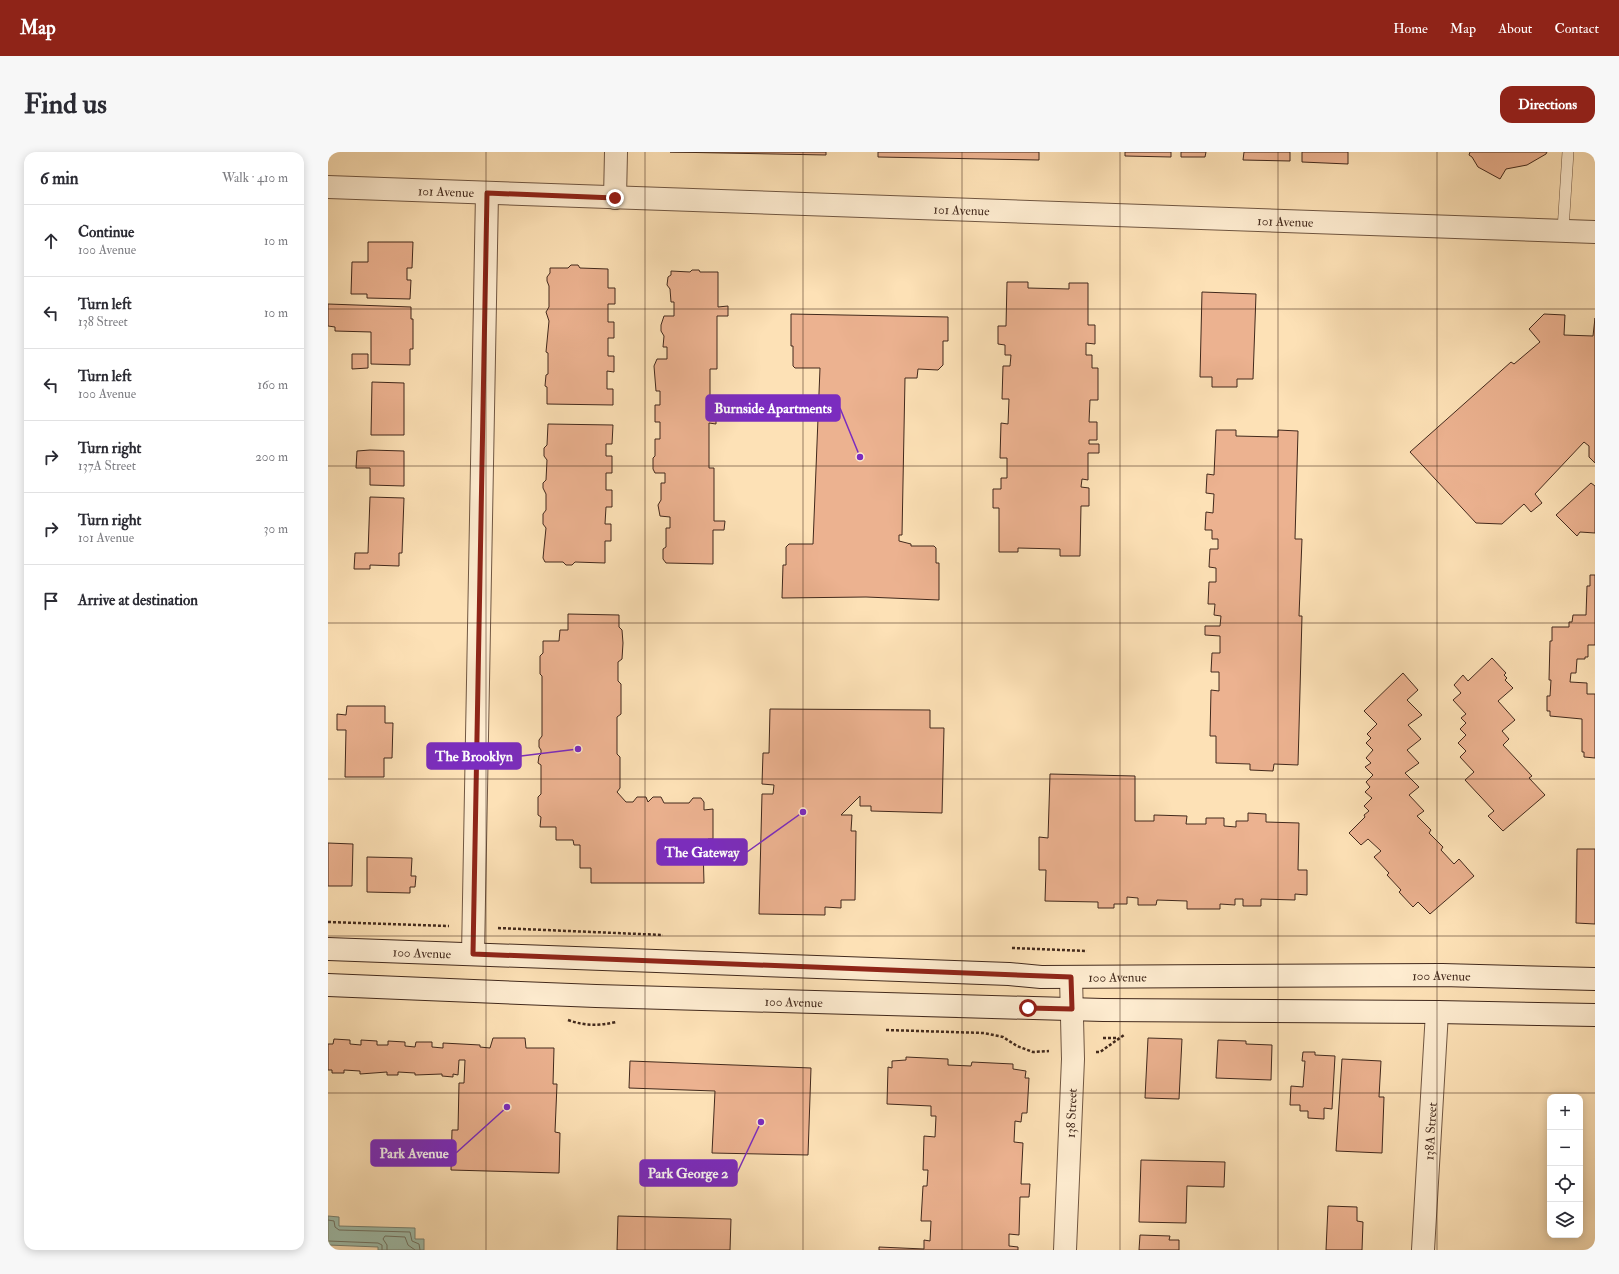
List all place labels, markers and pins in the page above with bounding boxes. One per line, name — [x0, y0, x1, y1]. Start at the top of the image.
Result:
callout: Burnside Apartments — [706, 395, 840, 421]
callout: The Brooklyn — [427, 743, 521, 769]
callout: The Gateway — [657, 839, 747, 865]
callout: Park Avenue — [371, 1140, 456, 1166]
callout: Park George 2 — [640, 1160, 737, 1186]

